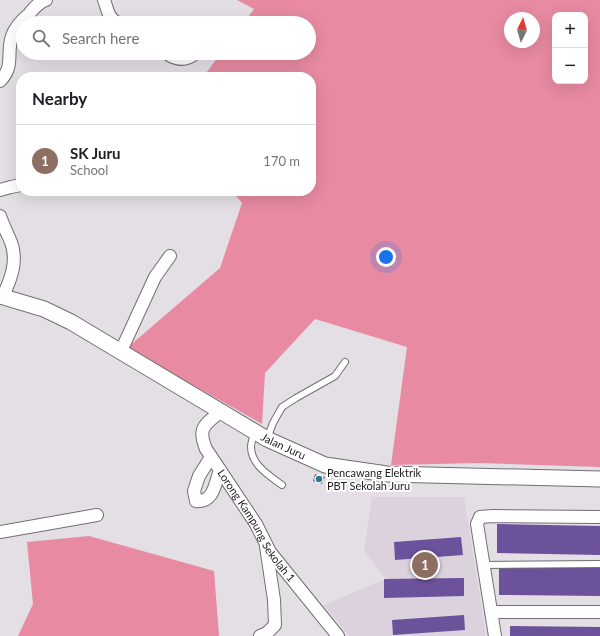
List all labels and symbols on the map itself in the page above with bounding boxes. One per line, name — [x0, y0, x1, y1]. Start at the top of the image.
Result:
north arrow — [504, 12, 540, 48]
your location — [376, 247, 396, 267]
street label: Jalan Juru — [259, 430, 308, 461]
place label: Pencawang Elektrik PBT Sekolah Juru — [327, 466, 422, 492]
street label: Lorong Kampung Sekolah 1 — [215, 467, 298, 584]
marker: Pencawang Elektrik PBT Sekolah Juru — [314, 474, 324, 484]
pin: 1 — [412, 550, 438, 580]

